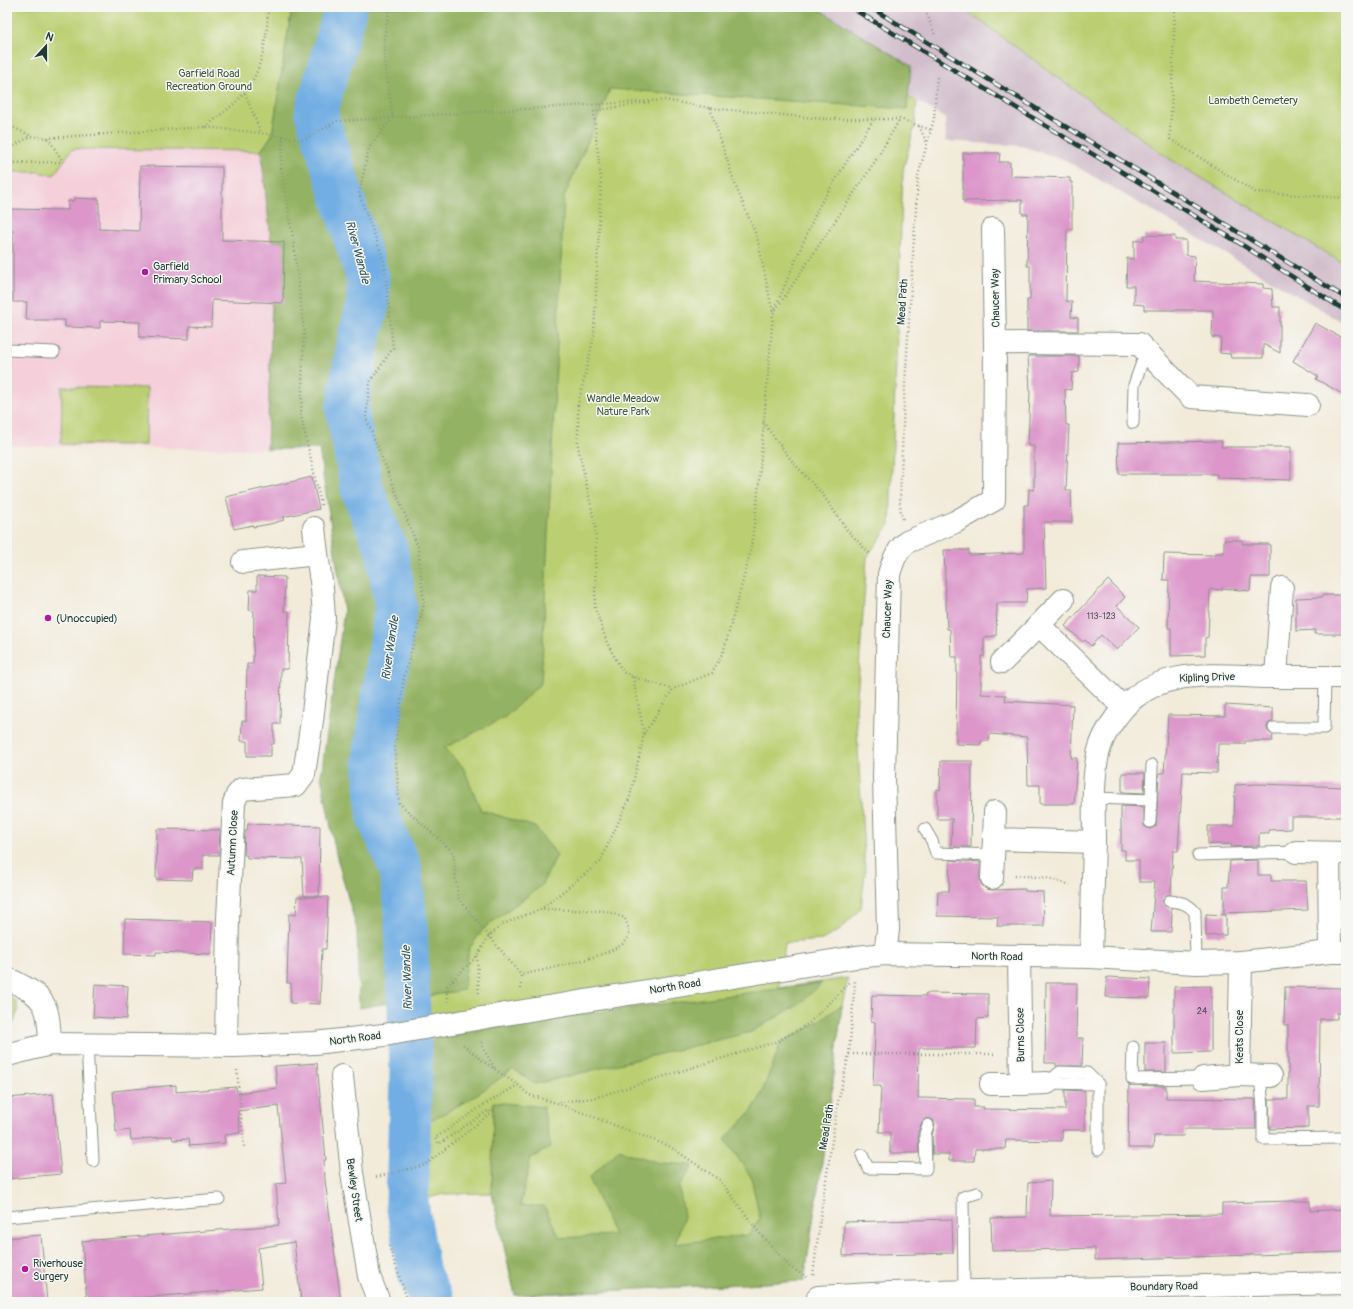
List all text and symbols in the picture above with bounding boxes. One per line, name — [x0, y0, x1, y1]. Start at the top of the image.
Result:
north arrow — [26, 26, 66, 66]
text: N — [44, 30, 56, 45]
park label: Garfield Road Recreation Ground — [166, 67, 252, 93]
park label: Lambeth Cemetery — [1208, 94, 1298, 107]
water label: River Wandle — [342, 219, 373, 286]
place label: Garfield Primary School — [153, 260, 222, 286]
marker: Garfield Primary School — [140, 267, 150, 277]
street label: Chaucer Way — [988, 268, 1003, 328]
street label: Mead Path — [894, 279, 911, 326]
park label: Wandle Meadow Nature Park — [586, 392, 660, 418]
street label: Chaucer Way — [880, 579, 895, 639]
house number: 113-123 — [1086, 611, 1116, 622]
place label: (Unoccupied) — [56, 612, 118, 625]
marker: (Unoccupied) — [43, 613, 53, 623]
water label: River Wandle — [379, 614, 403, 681]
street label: Kipling Drive — [1179, 670, 1236, 685]
street label: Autumn Close — [224, 809, 241, 876]
water label: River Wandle — [399, 944, 416, 1011]
street label: North Road — [971, 950, 1023, 963]
street label: North Road — [648, 976, 702, 997]
house number: 24 — [1197, 1006, 1208, 1017]
street label: Burns Close — [1014, 1007, 1027, 1062]
street label: Keats Close — [1233, 1009, 1246, 1064]
street label: North Road — [328, 1029, 382, 1048]
street label: Mead Path — [816, 1103, 837, 1151]
street label: Bewley Street — [344, 1157, 365, 1223]
place label: Riverhouse Surgery — [33, 1257, 83, 1283]
marker: Riverhouse Surgery — [20, 1264, 30, 1274]
street label: Boundary Road — [1130, 1279, 1198, 1294]

